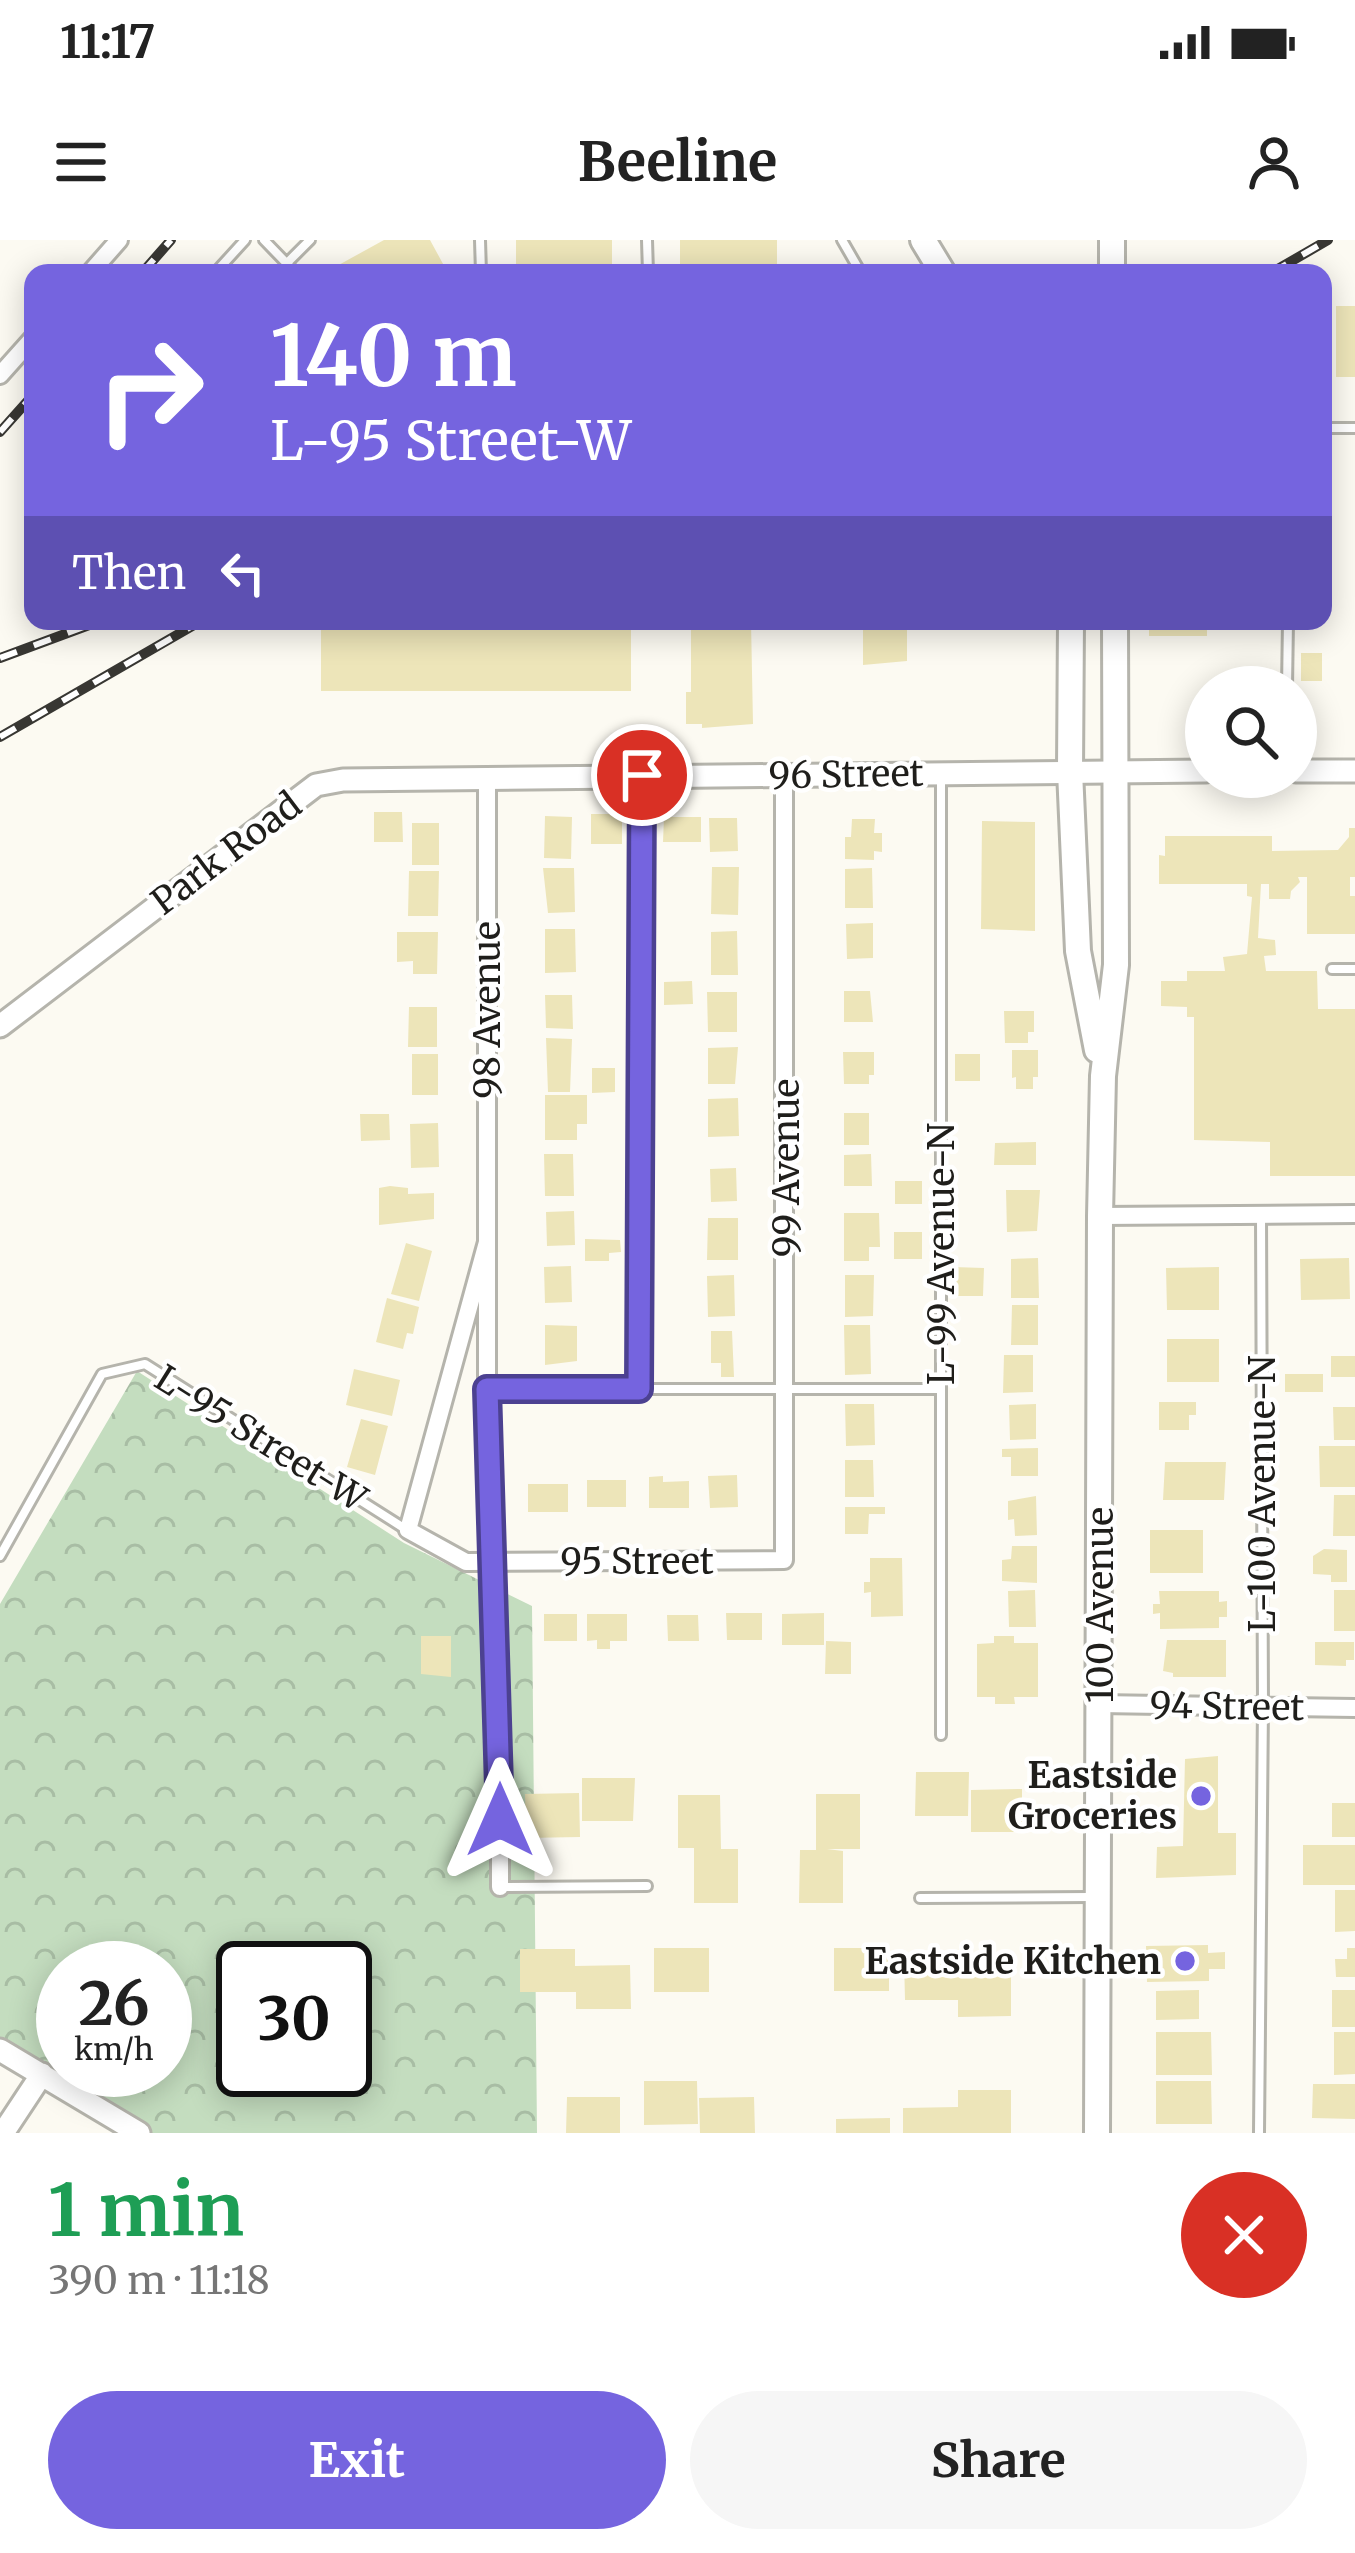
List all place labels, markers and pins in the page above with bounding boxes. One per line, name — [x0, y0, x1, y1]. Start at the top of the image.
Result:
pin — [591, 724, 693, 826]
place label: Eastside Groceries — [1008, 1753, 1177, 1839]
marker: Eastside Groceries — [1188, 1783, 1214, 1809]
place label: Eastside Kitchen — [865, 1939, 1161, 1984]
marker: Eastside Kitchen — [1172, 1948, 1198, 1974]

